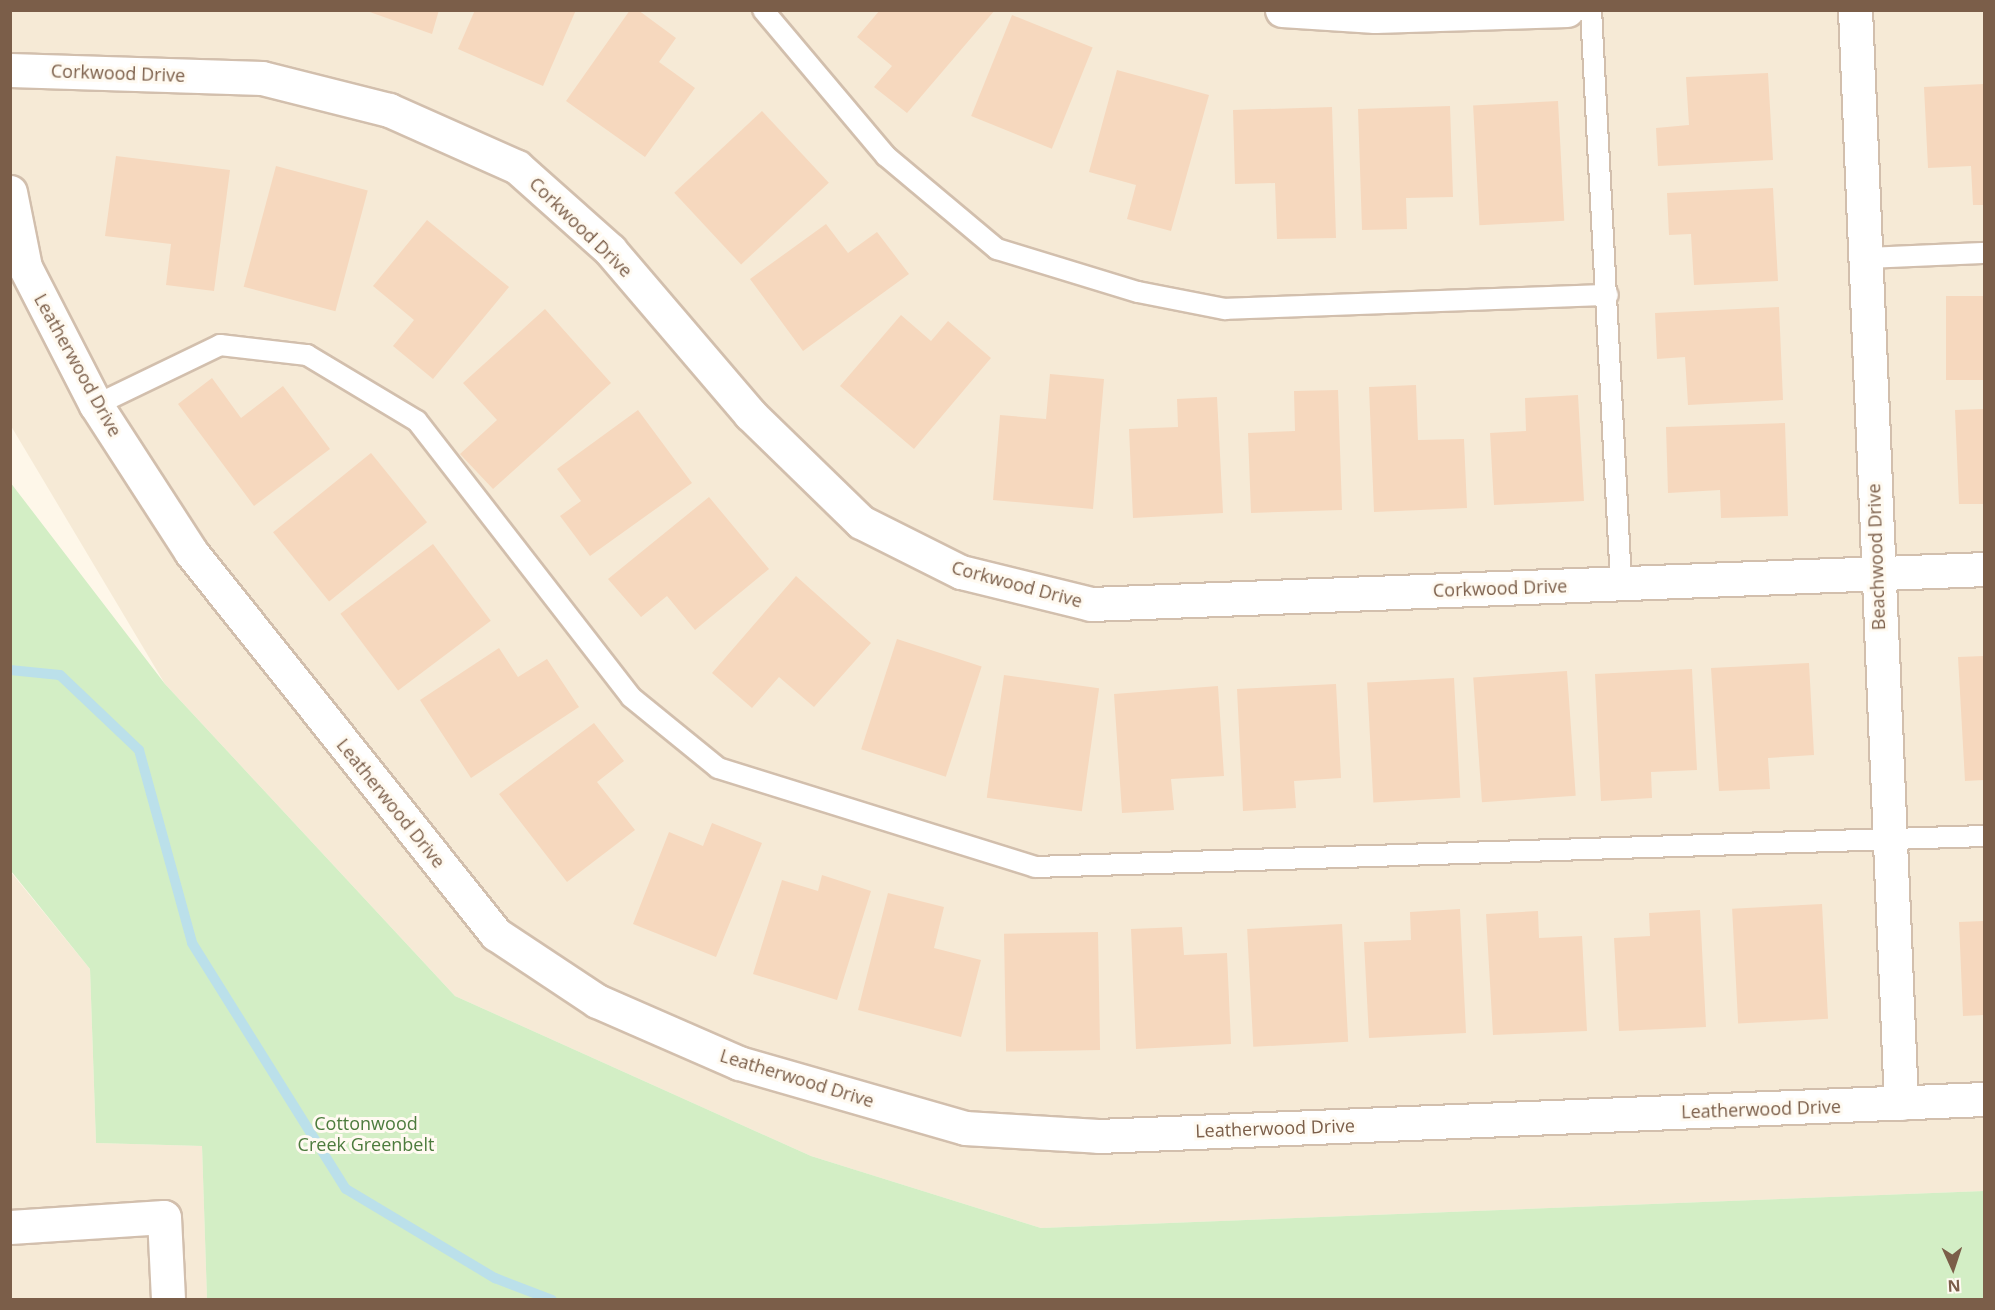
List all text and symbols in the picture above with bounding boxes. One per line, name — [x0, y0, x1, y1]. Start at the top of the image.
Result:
street label: Corkwood Drive — [50, 60, 186, 86]
street label: Corkwood Drive — [525, 173, 637, 281]
street label: Leatherwood Drive — [30, 290, 126, 440]
street label: Beachwood Drive — [1863, 483, 1889, 631]
street label: Corkwood Drive — [949, 556, 1085, 612]
street label: Corkwood Drive — [1432, 575, 1568, 601]
street label: Leatherwood Drive — [332, 734, 450, 872]
street label: Leatherwood Drive — [717, 1044, 877, 1112]
street label: Leatherwood Drive — [1681, 1095, 1841, 1123]
park label: Cottonwood Creek Greenbelt — [298, 1113, 434, 1156]
street label: Leatherwood Drive — [1195, 1114, 1355, 1142]
north arrow — [1923, 1238, 1983, 1298]
text: N — [1947, 1275, 1961, 1297]

